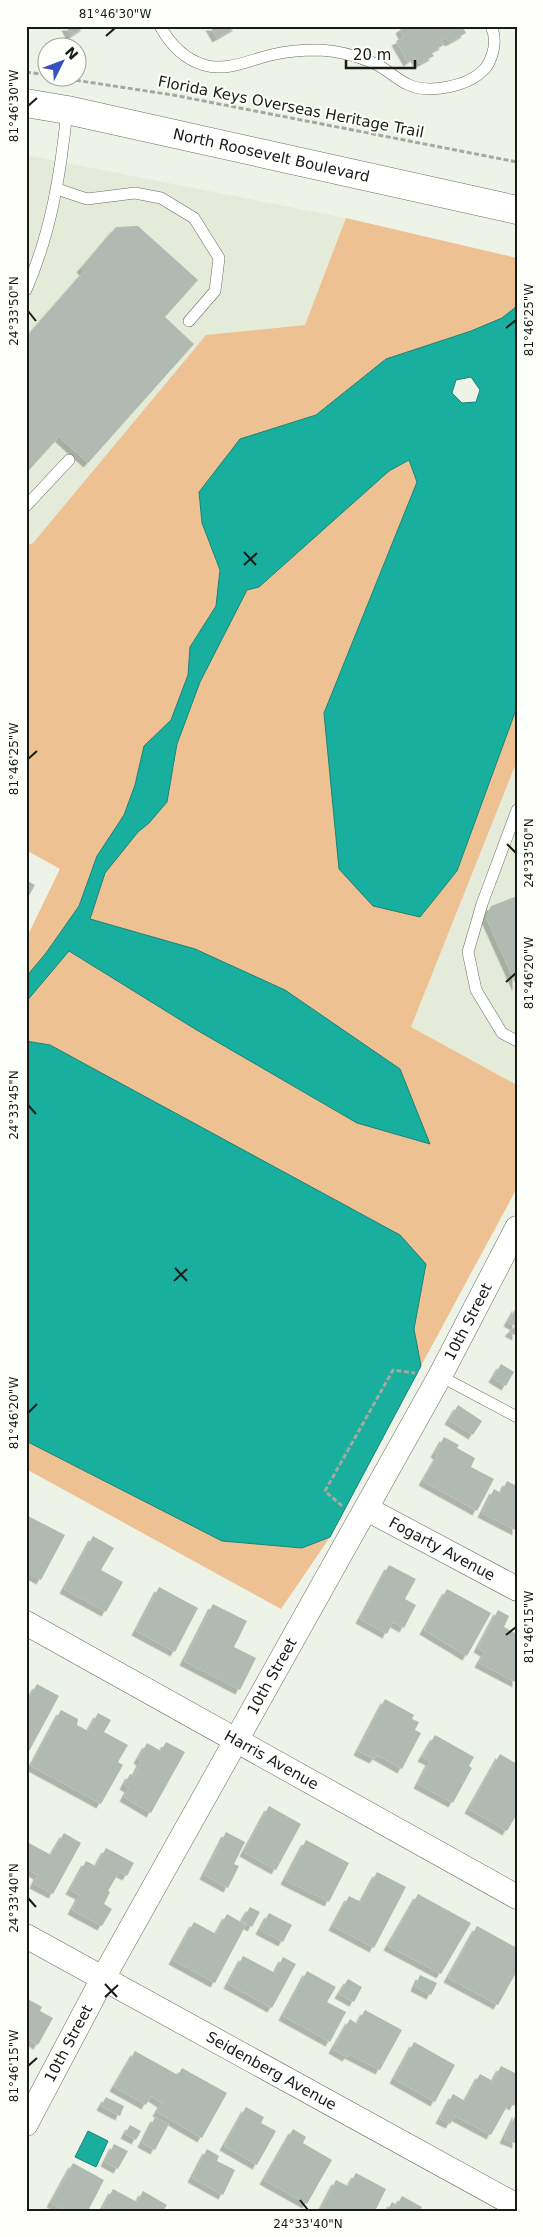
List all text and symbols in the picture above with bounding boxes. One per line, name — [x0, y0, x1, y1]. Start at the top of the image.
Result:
text: 81°46'30"W — [79, 7, 151, 21]
north arrow — [38, 38, 88, 88]
scale bar — [346, 38, 414, 70]
text: N — [62, 44, 82, 63]
text: 20 m — [353, 46, 391, 64]
text: 81°46'30"W — [7, 70, 21, 142]
street label: Florida Keys Overseas Heritage Trail — [156, 72, 426, 142]
street label: North Roosevelt Boulevard — [171, 125, 371, 186]
text: 24°33'50"N — [7, 276, 21, 346]
text: 81°46'25"W — [522, 284, 536, 356]
text: 81°46'25"W — [7, 723, 21, 795]
text: 24°33'50"N — [522, 818, 536, 888]
text: 81°46'20"W — [522, 937, 536, 1009]
text: 24°33'45"N — [7, 1070, 21, 1140]
street label: 10th Street — [441, 1280, 496, 1364]
text: 81°46'20"W — [7, 1377, 21, 1449]
street label: Fogarty Avenue — [386, 1513, 498, 1585]
text: 81°46'15"W — [522, 1591, 536, 1663]
street label: 10th Street — [243, 1635, 301, 1718]
street label: Harris Avenue — [221, 1726, 322, 1793]
text: 24°33'40"N — [7, 1863, 21, 1933]
street label: 10th Street — [41, 2002, 96, 2085]
street label: Seidenberg Avenue — [203, 2028, 340, 2114]
text: 81°46'15"W — [7, 2030, 21, 2102]
text: 24°33'40"N — [273, 2217, 343, 2231]

